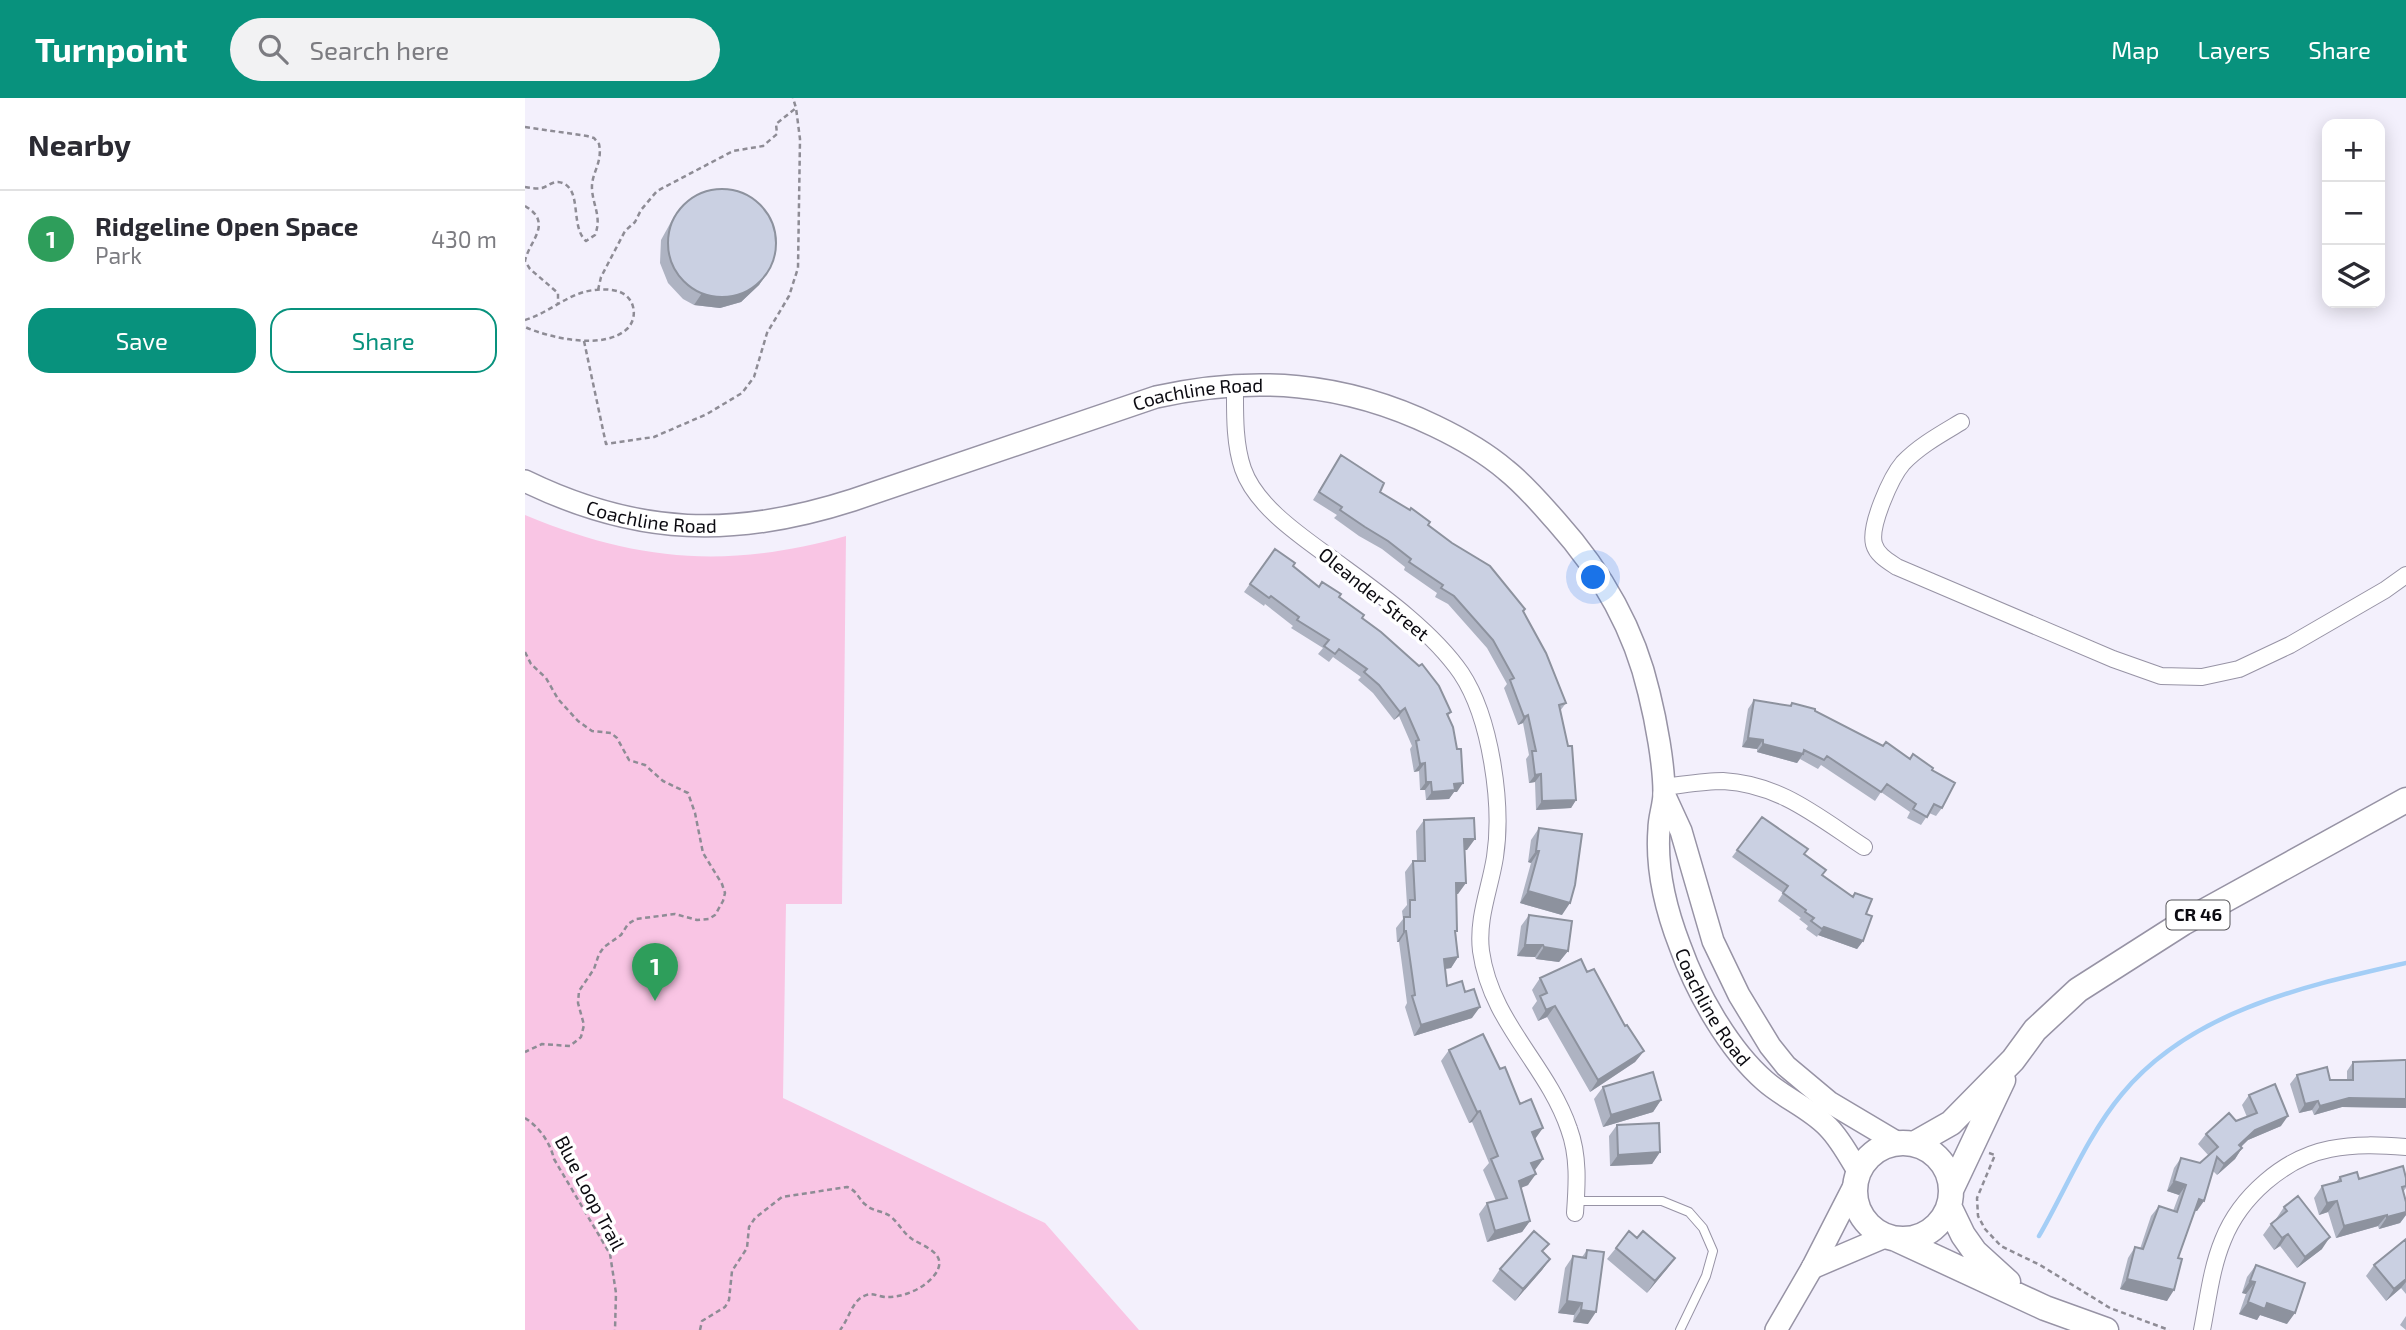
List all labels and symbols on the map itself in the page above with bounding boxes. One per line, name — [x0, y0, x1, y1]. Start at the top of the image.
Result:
street label: Coachline Road — [1129, 373, 1263, 415]
street label: Coachline Road — [584, 495, 717, 537]
street label: Oleander Street — [1314, 542, 1434, 645]
your location — [1576, 560, 1610, 594]
road number: CR 46 — [2167, 900, 2229, 930]
pin: 1 — [632, 943, 678, 1001]
street label: Coachline Road — [1671, 945, 1756, 1070]
street label: Blue Loop Trail — [551, 1132, 630, 1254]

